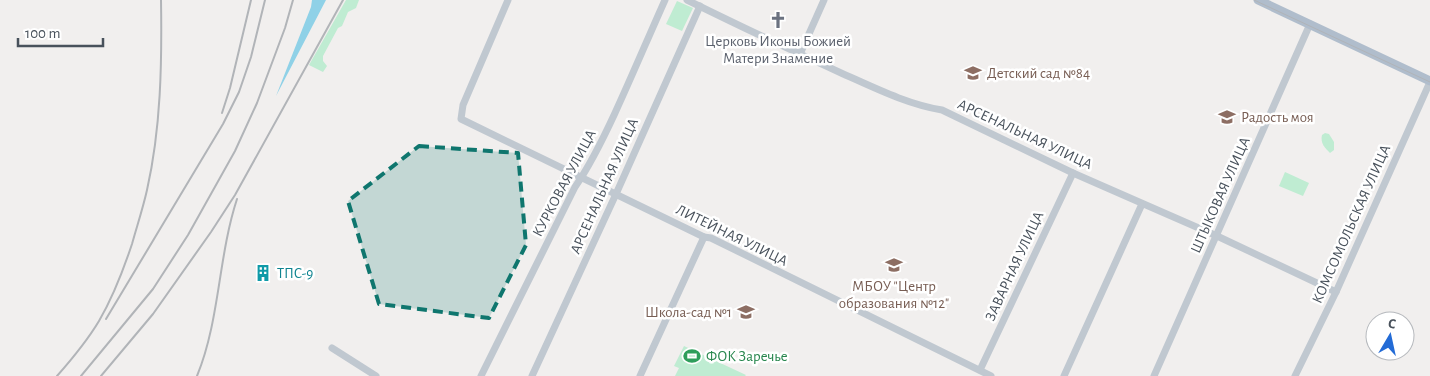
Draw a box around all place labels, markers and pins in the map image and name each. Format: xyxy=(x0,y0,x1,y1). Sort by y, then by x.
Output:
church icon: Церковь Иконы Божией Матери Знамение xyxy=(768,10,788,30)
place label: Церковь Иконы Божией Матери Знамение xyxy=(705,34,851,66)
school or university icon: Детский сад №84 xyxy=(963,63,983,83)
place label: Детский сад №84 xyxy=(987,66,1090,81)
school or university icon: Радость моя xyxy=(1217,107,1237,127)
place label: Радость моя xyxy=(1241,110,1314,125)
school or university icon: МБОУ "Центр образования №12" xyxy=(884,255,904,275)
building icon: ТПС-9 xyxy=(253,263,273,283)
place label: ТПС-9 xyxy=(277,266,313,281)
place label: МБОУ "Центр образования №12" xyxy=(839,279,949,311)
school or university icon: Школа-сад №1 xyxy=(736,302,756,322)
place label: Школа-сад №1 xyxy=(645,305,732,320)
sports icon: ФОК Заречье xyxy=(682,346,702,366)
place label: ФОК Заречье xyxy=(706,349,788,364)

